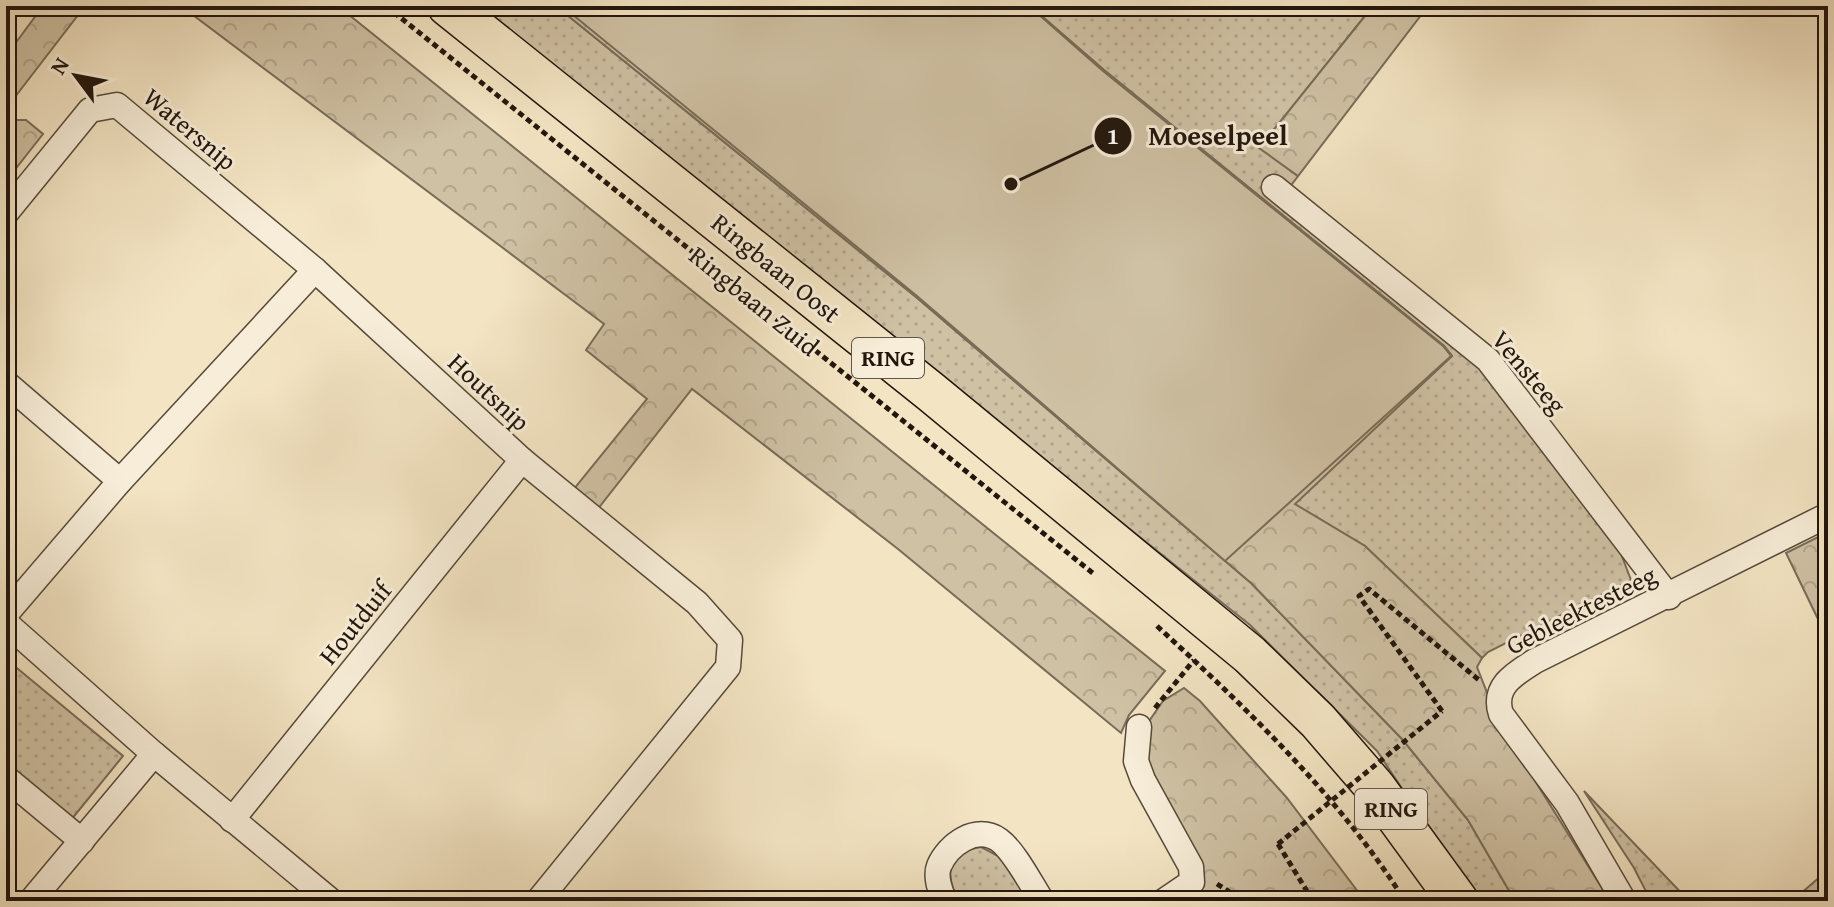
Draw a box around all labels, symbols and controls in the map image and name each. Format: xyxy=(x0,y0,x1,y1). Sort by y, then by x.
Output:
north arrow xyxy=(36,36,116,116)
text: N xyxy=(42,50,77,80)
street label: Watersnip xyxy=(135,78,246,179)
callout: Moeselpeel xyxy=(1093,110,1304,162)
text: Moeselpeel xyxy=(1148,114,1288,155)
text: 1 xyxy=(1107,118,1119,153)
street label: Ringbaan Oost xyxy=(703,203,849,332)
street label: Ringbaan Zuid xyxy=(681,236,828,365)
street label: Vensteeg xyxy=(1483,321,1576,422)
road number: RING xyxy=(852,338,924,378)
street label: Houtsnip xyxy=(439,343,539,440)
street label: Gebleektesteeg xyxy=(1499,555,1663,664)
street label: Houtduif xyxy=(309,571,402,673)
road number: RING xyxy=(1355,789,1427,829)

